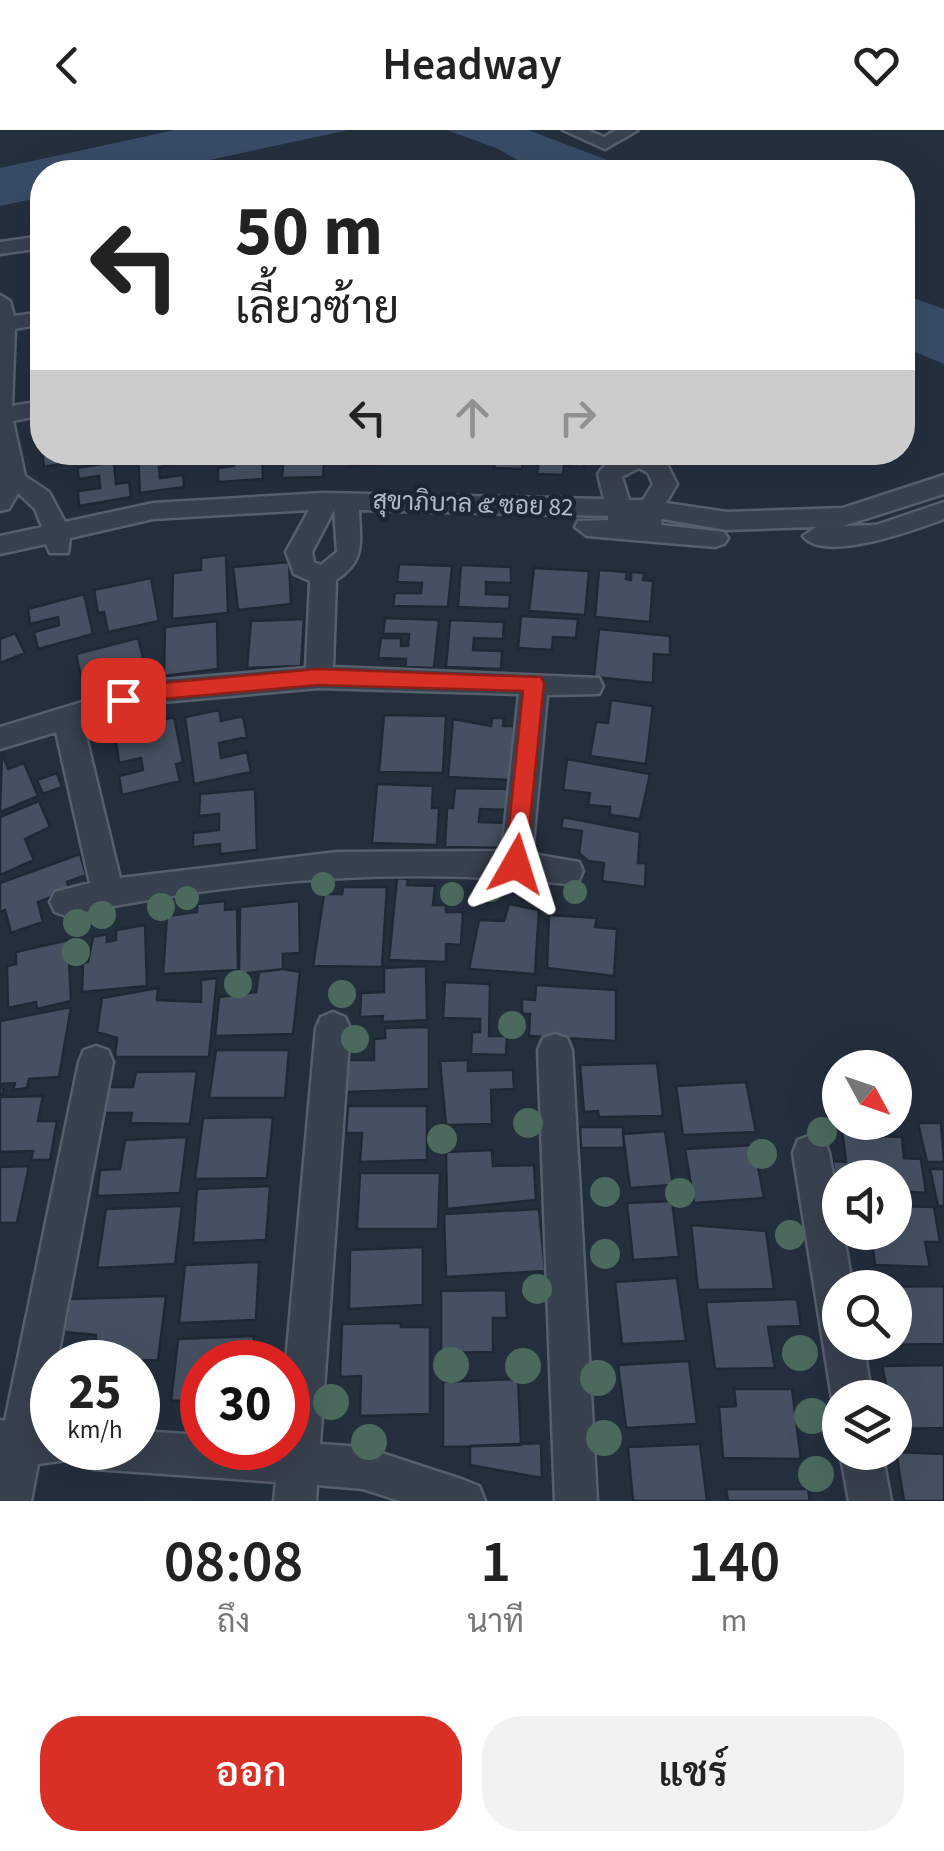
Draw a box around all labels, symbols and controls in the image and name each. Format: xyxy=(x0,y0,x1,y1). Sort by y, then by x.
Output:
text: Headway xyxy=(382,33,562,97)
icon: back xyxy=(40,38,95,93)
icon: heart xyxy=(849,38,904,93)
text: 50 m xyxy=(235,182,383,282)
icon: left xyxy=(70,200,200,330)
text: เลี้ยวซ้าย xyxy=(235,277,399,341)
icon: left xyxy=(340,390,395,445)
icon: ahead xyxy=(445,390,500,445)
icon: right xyxy=(550,390,605,445)
street label: สุขาภิบาล ๕ ซอย 82 xyxy=(372,483,574,525)
pin xyxy=(81,658,166,743)
icon: arrive xyxy=(96,673,151,728)
position arrow xyxy=(464,812,568,916)
north arrow xyxy=(822,1050,912,1140)
map controls xyxy=(822,1050,912,1470)
button: sound xyxy=(822,1160,912,1250)
button: search xyxy=(822,1270,912,1360)
speed limit sign: 30 xyxy=(180,1340,310,1470)
text: 25 xyxy=(69,1357,121,1428)
button: layers xyxy=(822,1380,912,1470)
text: km/h xyxy=(67,1412,123,1448)
text: 08:08 xyxy=(164,1520,303,1605)
text: 1 xyxy=(480,1520,511,1605)
text: 140 xyxy=(688,1520,780,1605)
text: m xyxy=(721,1598,747,1644)
text: ถึง xyxy=(217,1599,250,1645)
text: นาที xyxy=(467,1599,524,1645)
button: ออก xyxy=(40,1716,462,1831)
button: แชร์ xyxy=(482,1716,904,1831)

